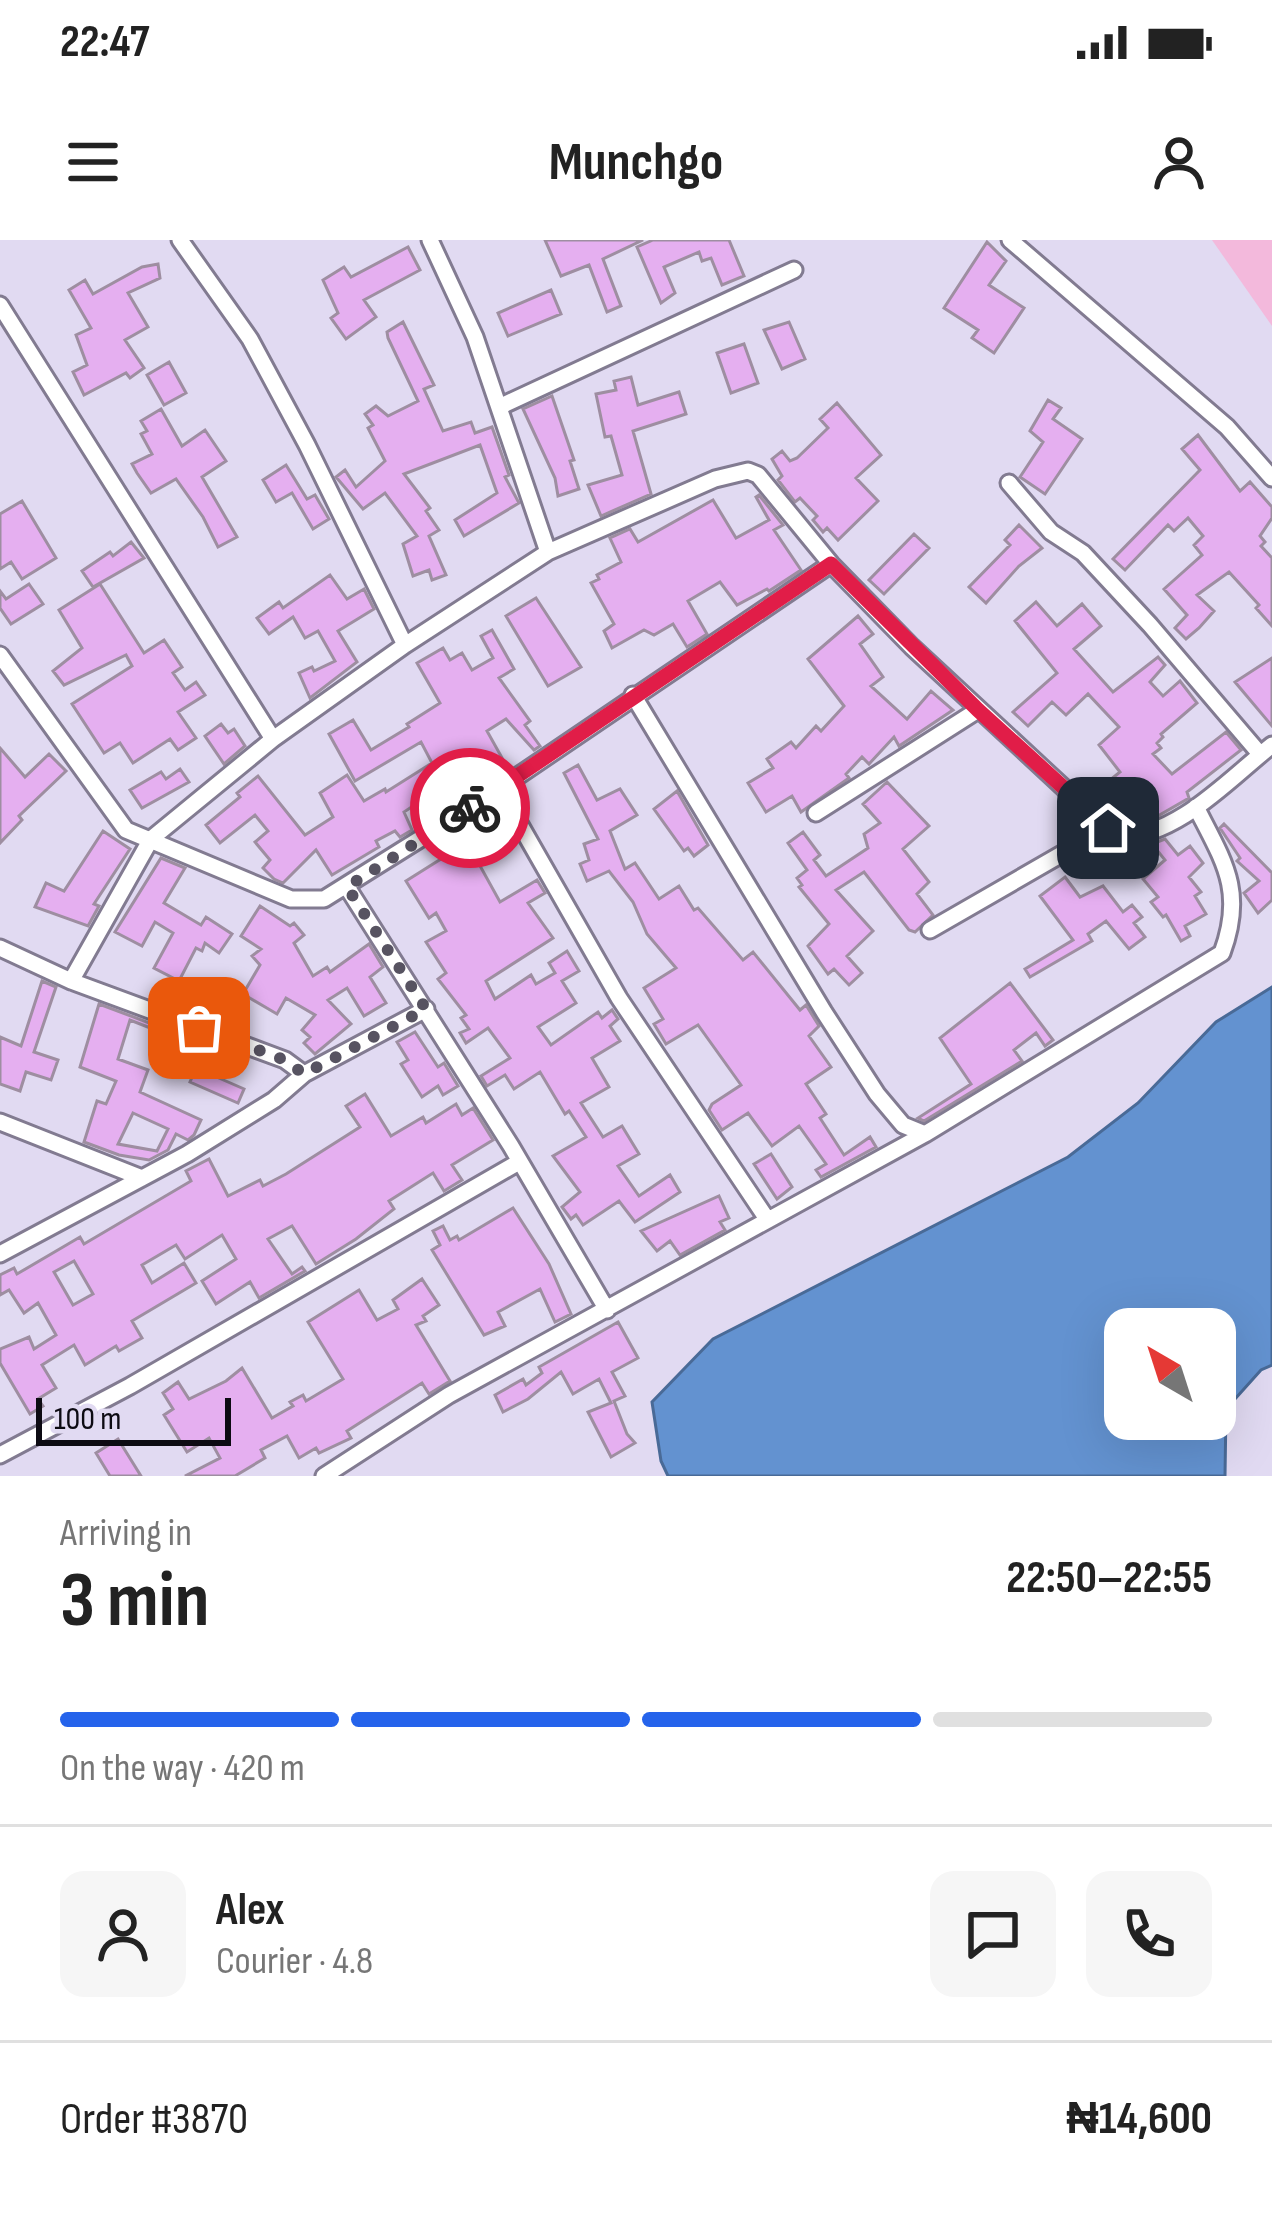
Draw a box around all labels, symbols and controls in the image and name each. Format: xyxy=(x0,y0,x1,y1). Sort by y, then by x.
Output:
text: 22:47 xyxy=(60,15,149,70)
icon: menu xyxy=(60,129,126,195)
icon: person xyxy=(1146,129,1212,195)
text: Munchgo xyxy=(549,130,723,195)
courier xyxy=(410,748,530,868)
icon: bike xyxy=(437,775,503,841)
pin xyxy=(1057,777,1159,879)
icon: home xyxy=(1075,795,1141,861)
pin xyxy=(148,977,250,1079)
icon: bag xyxy=(166,995,232,1061)
north arrow xyxy=(1104,1308,1236,1440)
map controls xyxy=(1104,1308,1236,1440)
scale bar xyxy=(36,1392,231,1445)
text: 100 m xyxy=(54,1399,121,1439)
text: Arriving in xyxy=(60,1510,192,1557)
text: 22:50–22:55 xyxy=(1006,1551,1212,1606)
text: 3 min xyxy=(60,1555,209,1648)
text: On the way · 420 m xyxy=(60,1745,305,1792)
button: person xyxy=(60,1871,186,1997)
button: chat xyxy=(930,1871,1056,1997)
button: phone xyxy=(1086,1871,1212,1997)
text: Alex xyxy=(216,1883,284,1938)
text: Courier · 4.8 xyxy=(216,1938,373,1985)
text: Order #3870 xyxy=(60,2092,248,2147)
text: ₦14,600 xyxy=(1066,2092,1212,2147)

